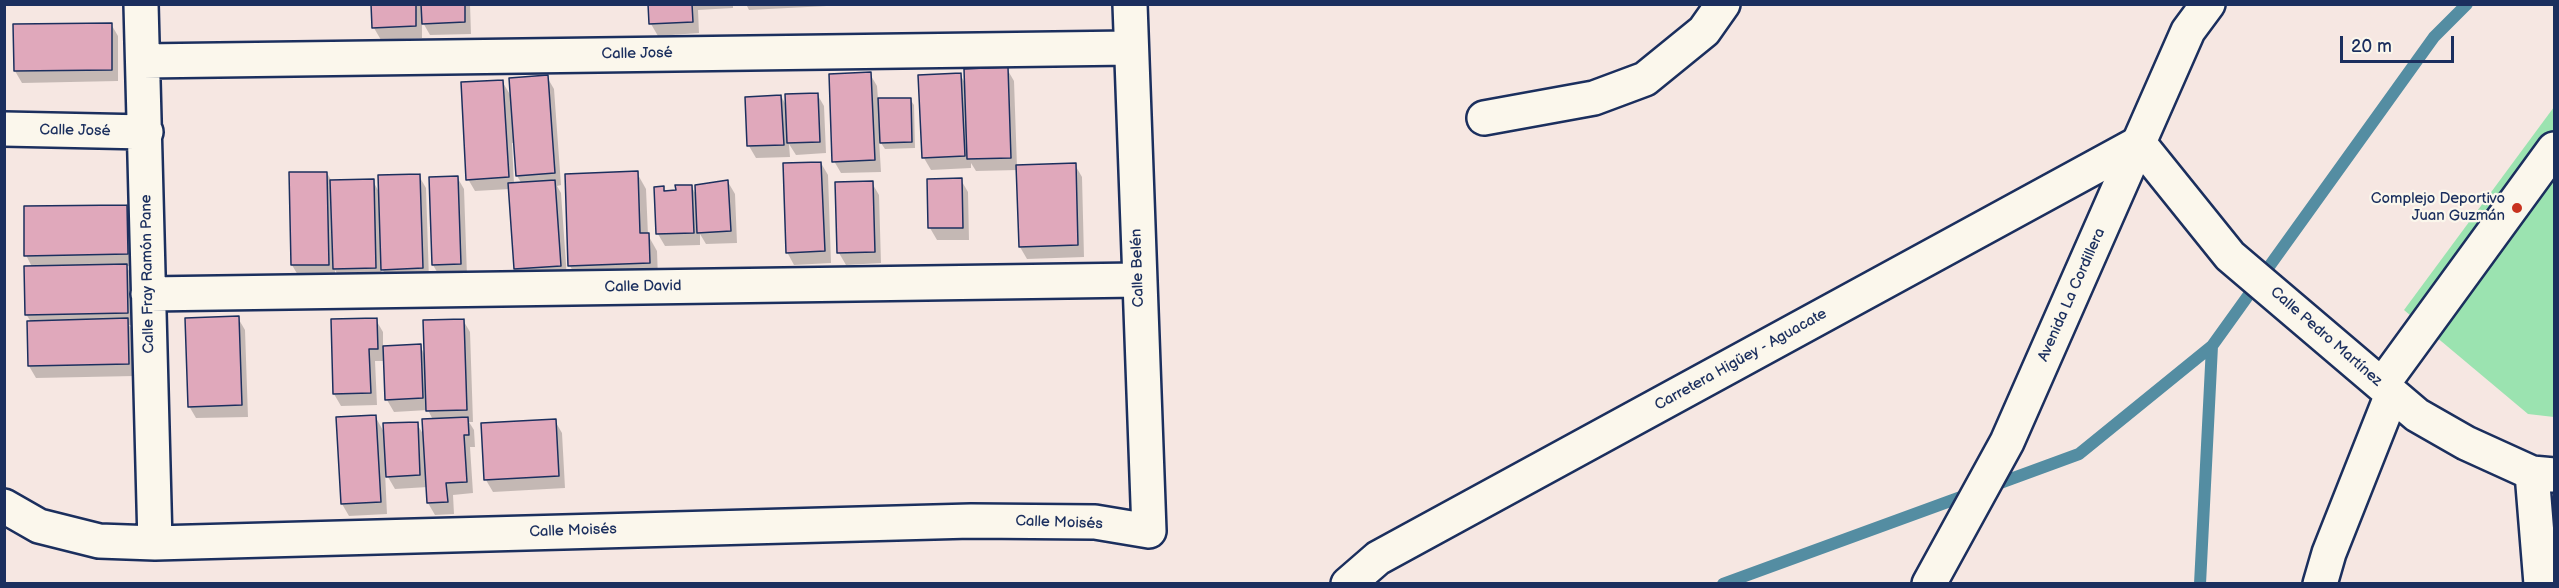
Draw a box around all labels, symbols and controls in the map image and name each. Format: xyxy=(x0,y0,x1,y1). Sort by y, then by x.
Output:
scale bar xyxy=(2343,24,2457,62)
text: 20 m xyxy=(2351,36,2392,57)
street label: Calle José xyxy=(601,44,673,64)
street label: Calle José xyxy=(39,121,111,141)
place label: Complejo Deportivo Juan Guzmán xyxy=(2371,190,2505,225)
street label: Calle Fray Ramón Pane xyxy=(138,194,158,354)
marker: Complejo Deportivo Juan Guzmán xyxy=(2510,201,2524,215)
street label: Avenida La Cordillera xyxy=(2034,226,2110,364)
street label: Calle Belén xyxy=(1128,228,1148,308)
street label: Calle David xyxy=(604,277,682,297)
street label: Calle Pedro Martínez xyxy=(2266,283,2386,391)
street label: Carretera Higüey - Aguacate xyxy=(1652,305,1830,415)
street label: Calle Moisés xyxy=(1015,512,1103,534)
street label: Calle Moisés xyxy=(529,520,617,542)

